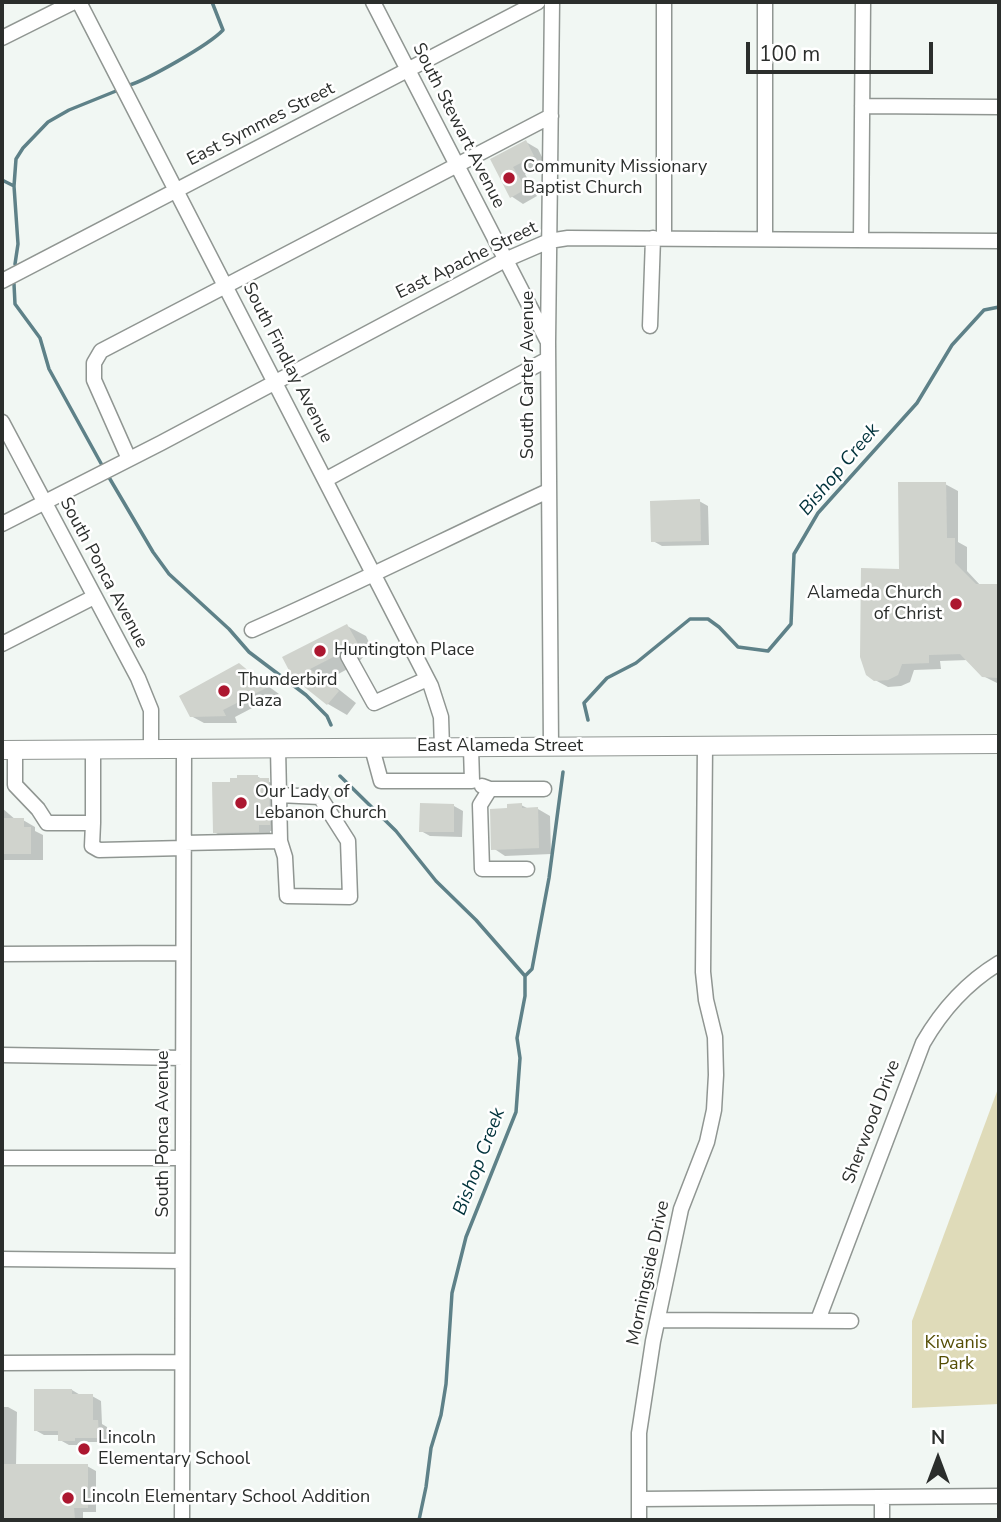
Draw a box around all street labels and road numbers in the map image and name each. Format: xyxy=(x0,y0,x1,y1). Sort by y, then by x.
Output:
street label: South Stewart Avenue xyxy=(407,40,509,212)
street label: East Symmes Street xyxy=(184,79,338,171)
street label: East Apache Street xyxy=(393,217,541,305)
street label: South Findlay Avenue xyxy=(237,279,337,447)
street label: South Carter Avenue xyxy=(518,291,540,459)
street label: South Ponca Avenue xyxy=(54,494,152,652)
street label: East Alameda Street xyxy=(417,736,583,758)
street label: South Ponca Avenue xyxy=(153,1050,175,1218)
street label: Sherwood Drive xyxy=(839,1057,905,1187)
street label: Morningside Drive xyxy=(623,1199,675,1347)

